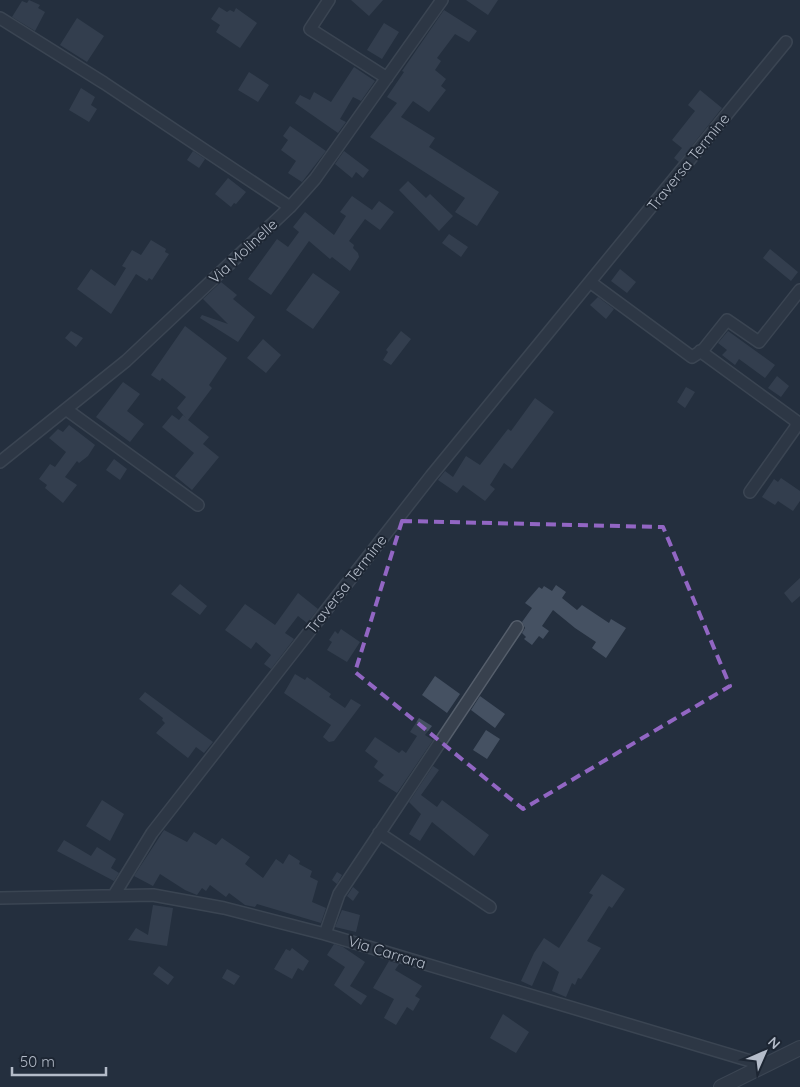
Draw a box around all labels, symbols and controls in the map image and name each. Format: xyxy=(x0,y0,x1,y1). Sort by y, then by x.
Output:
street label: Traversa Termine xyxy=(643,109,733,215)
street label: Via Molinelle xyxy=(205,214,281,288)
street label: Traversa Termine xyxy=(301,531,391,637)
street label: Via Carrara xyxy=(346,931,428,973)
north arrow xyxy=(740,1027,790,1077)
text: N xyxy=(764,1033,784,1053)
scale bar xyxy=(12,1044,106,1076)
text: 50 m xyxy=(20,1052,55,1071)

